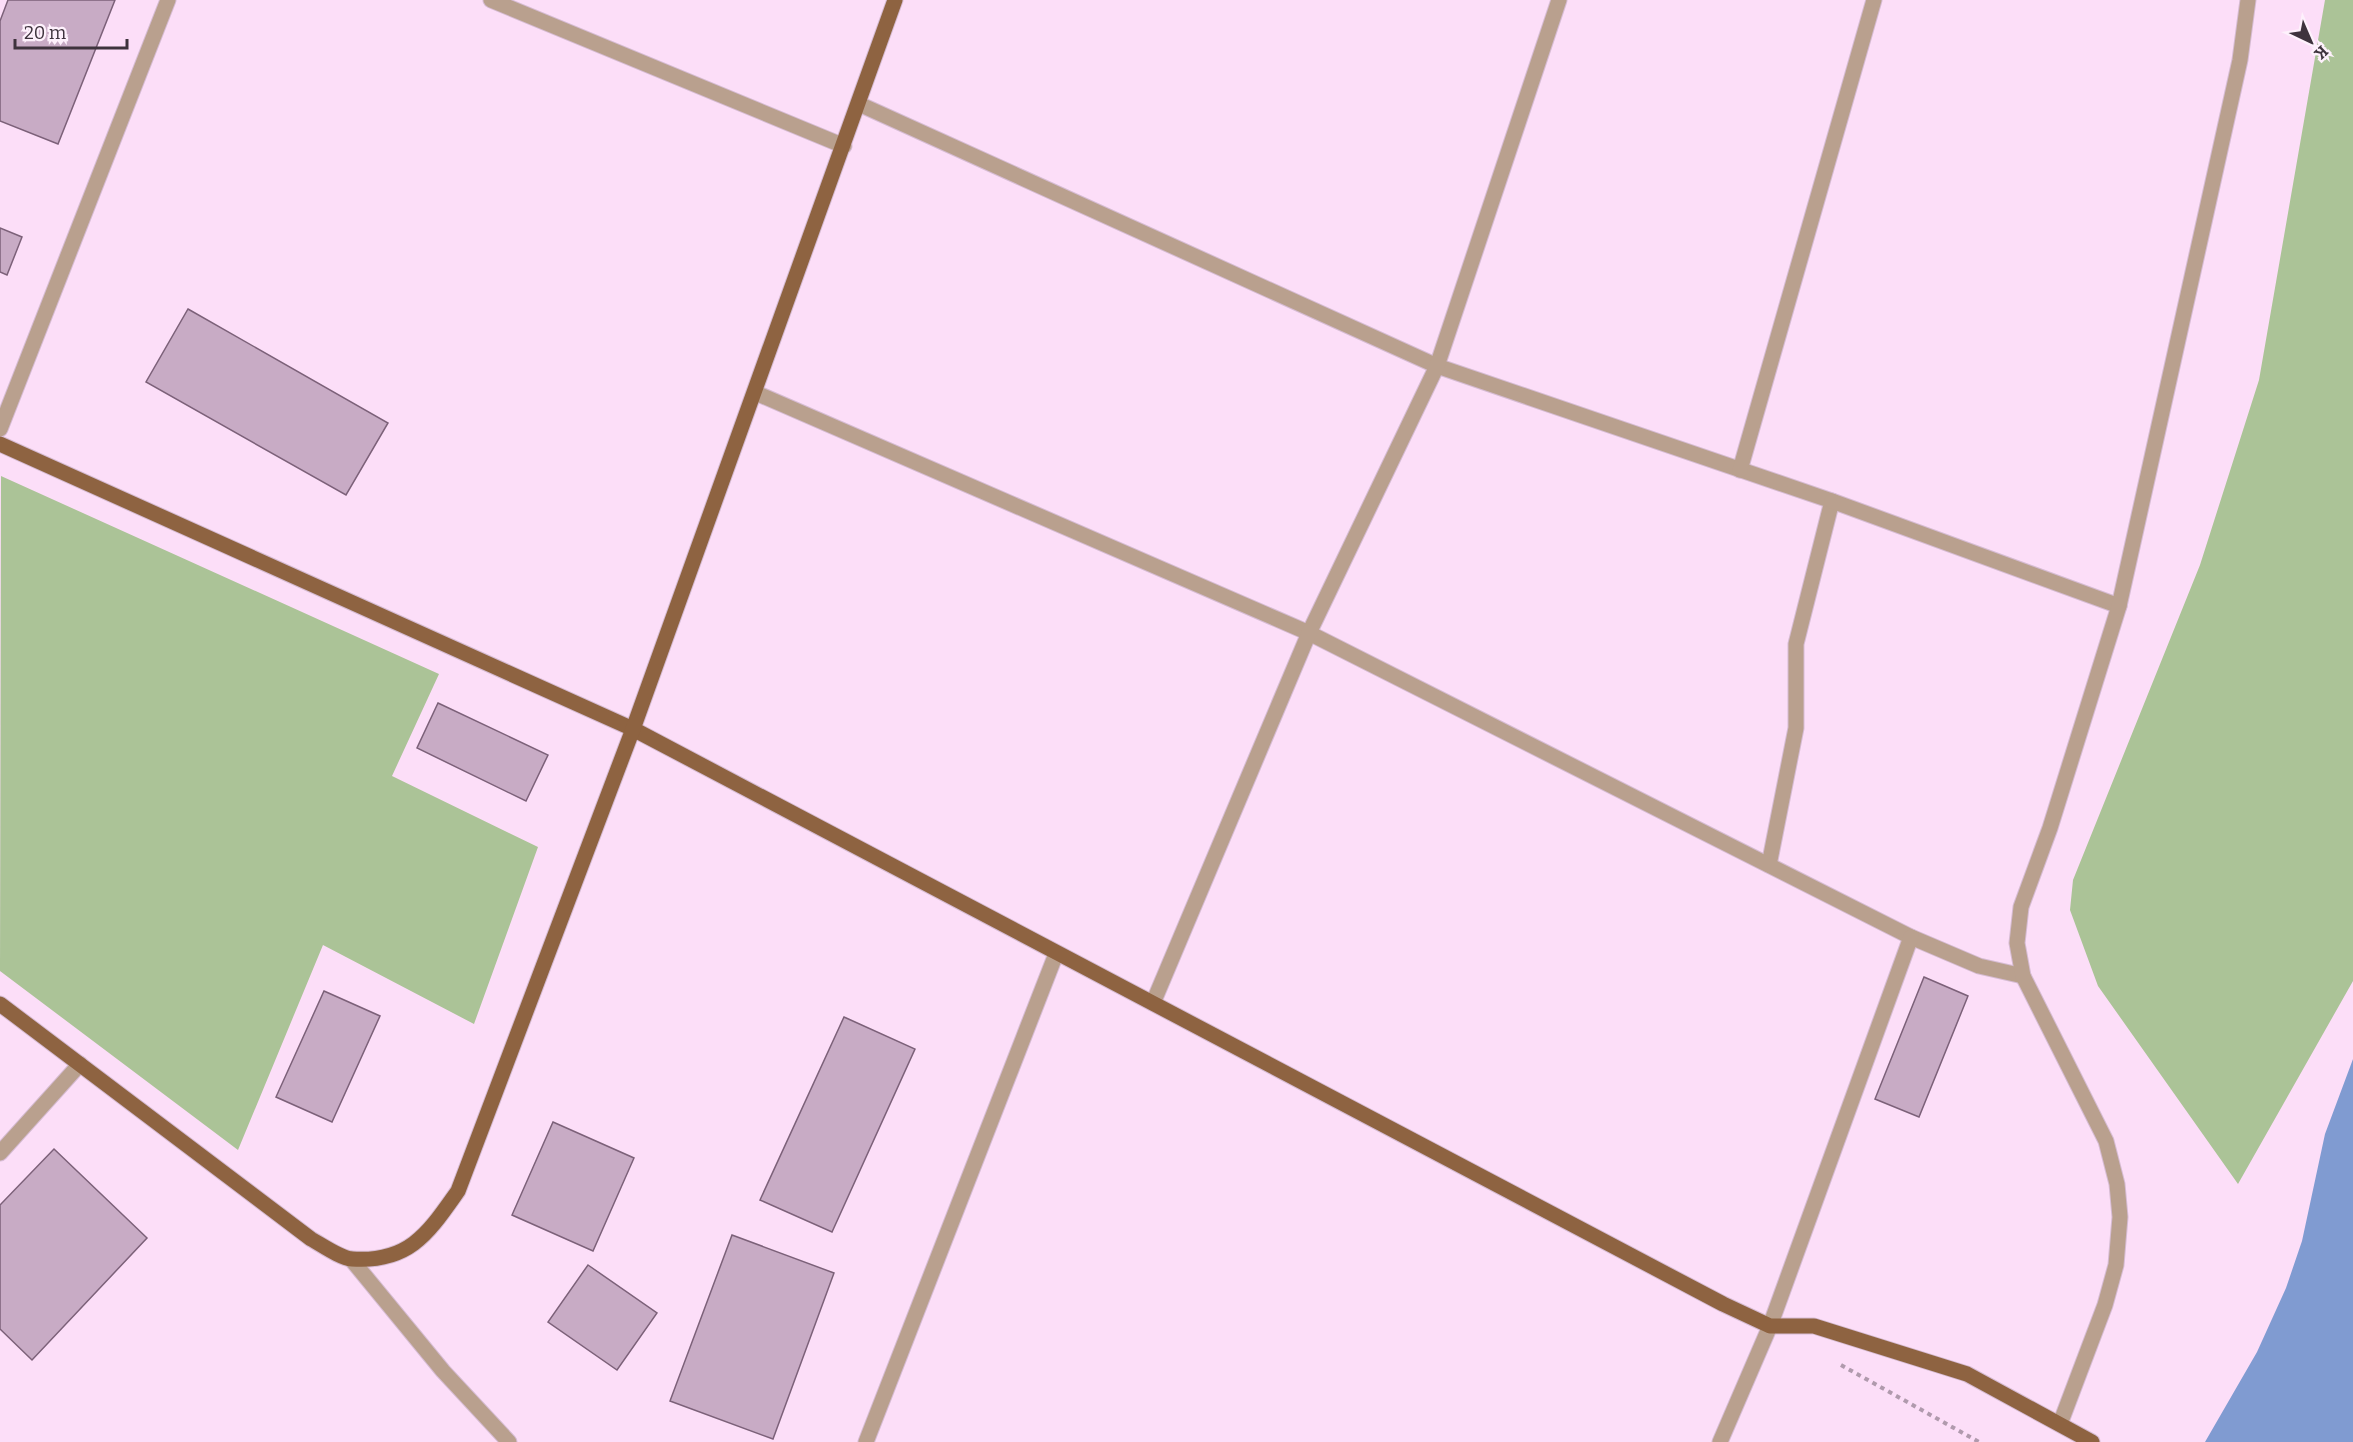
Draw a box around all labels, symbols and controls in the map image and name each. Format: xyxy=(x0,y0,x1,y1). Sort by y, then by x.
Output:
scale bar xyxy=(15,12,128,50)
north arrow xyxy=(2281,12,2341,72)
text: 20 m xyxy=(24,22,66,44)
text: K xyxy=(2310,42,2332,64)

